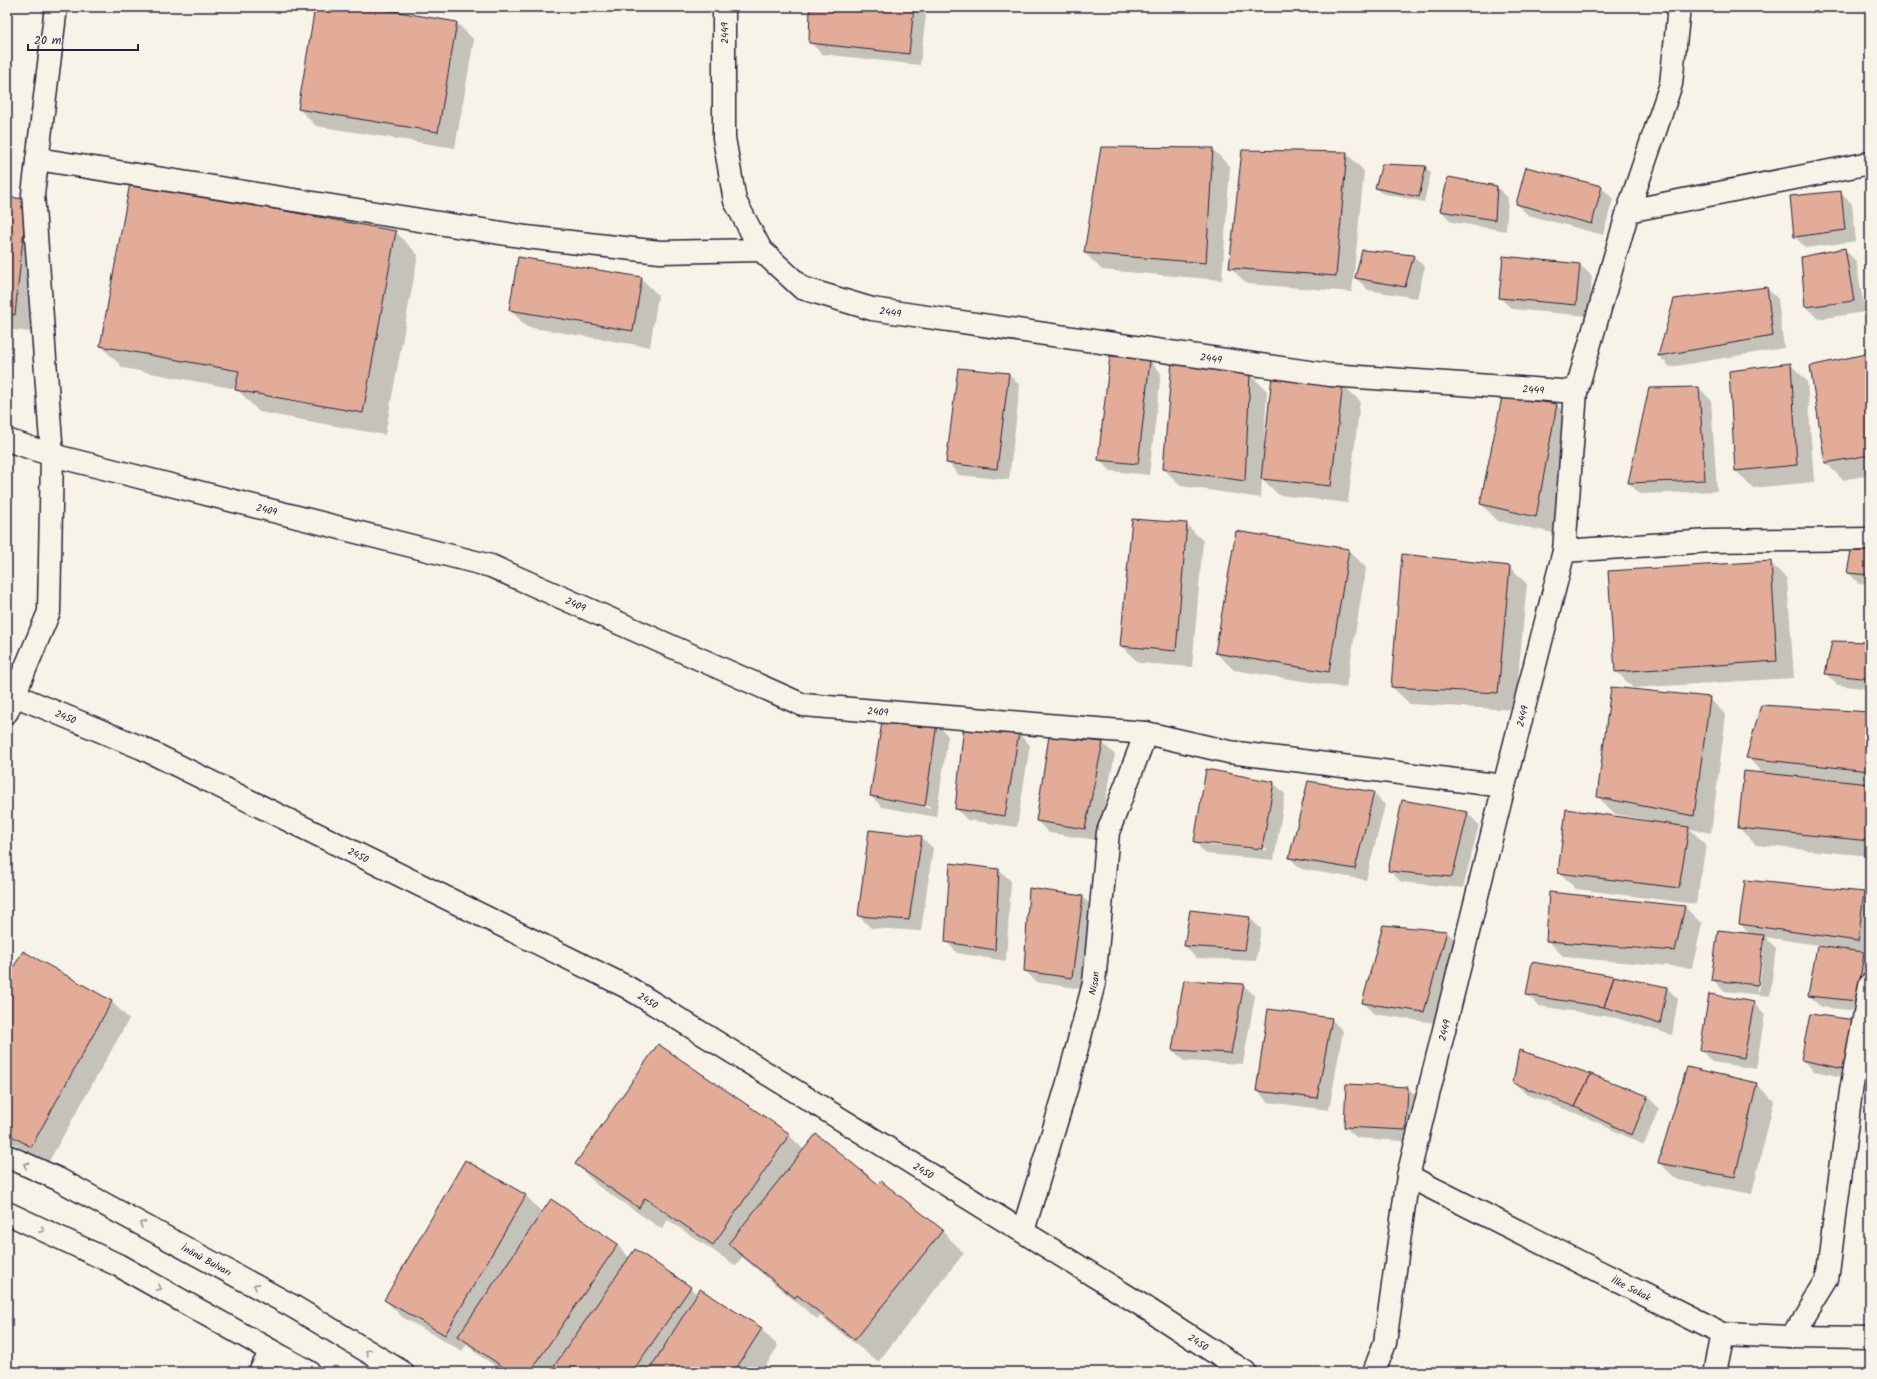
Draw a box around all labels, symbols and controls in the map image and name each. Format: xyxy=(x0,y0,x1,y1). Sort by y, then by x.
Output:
street label: 2449 xyxy=(717,22,733,44)
scale bar xyxy=(28,26,138,52)
text: 20 m xyxy=(34,31,62,50)
street label: 2449 xyxy=(878,303,902,322)
street label: 2449 xyxy=(1199,349,1223,368)
street label: 2449 xyxy=(1522,381,1545,399)
street label: 2409 xyxy=(254,500,279,521)
street label: 2409 xyxy=(562,593,588,616)
street label: 2409 xyxy=(867,703,889,721)
street label: 2449 xyxy=(1513,704,1533,729)
street label: 2450 xyxy=(52,706,78,729)
street label: 2450 xyxy=(345,844,371,868)
street label: Nisan xyxy=(1084,971,1104,997)
street label: 2450 xyxy=(634,988,661,1013)
street label: 2449 xyxy=(1435,1018,1455,1043)
street label: 2450 xyxy=(910,1159,937,1184)
one-way arrow xyxy=(23,1161,30,1169)
one-way arrow xyxy=(139,1222,146,1229)
one-way arrow xyxy=(38,1225,46,1233)
street label: İnönü Bulvarı xyxy=(178,1240,235,1281)
street label: İlke Sokak xyxy=(1608,1272,1654,1306)
one-way arrow xyxy=(154,1283,162,1290)
one-way arrow xyxy=(253,1284,260,1291)
street label: 2450 xyxy=(1185,1330,1211,1355)
one-way arrow xyxy=(365,1349,372,1356)

